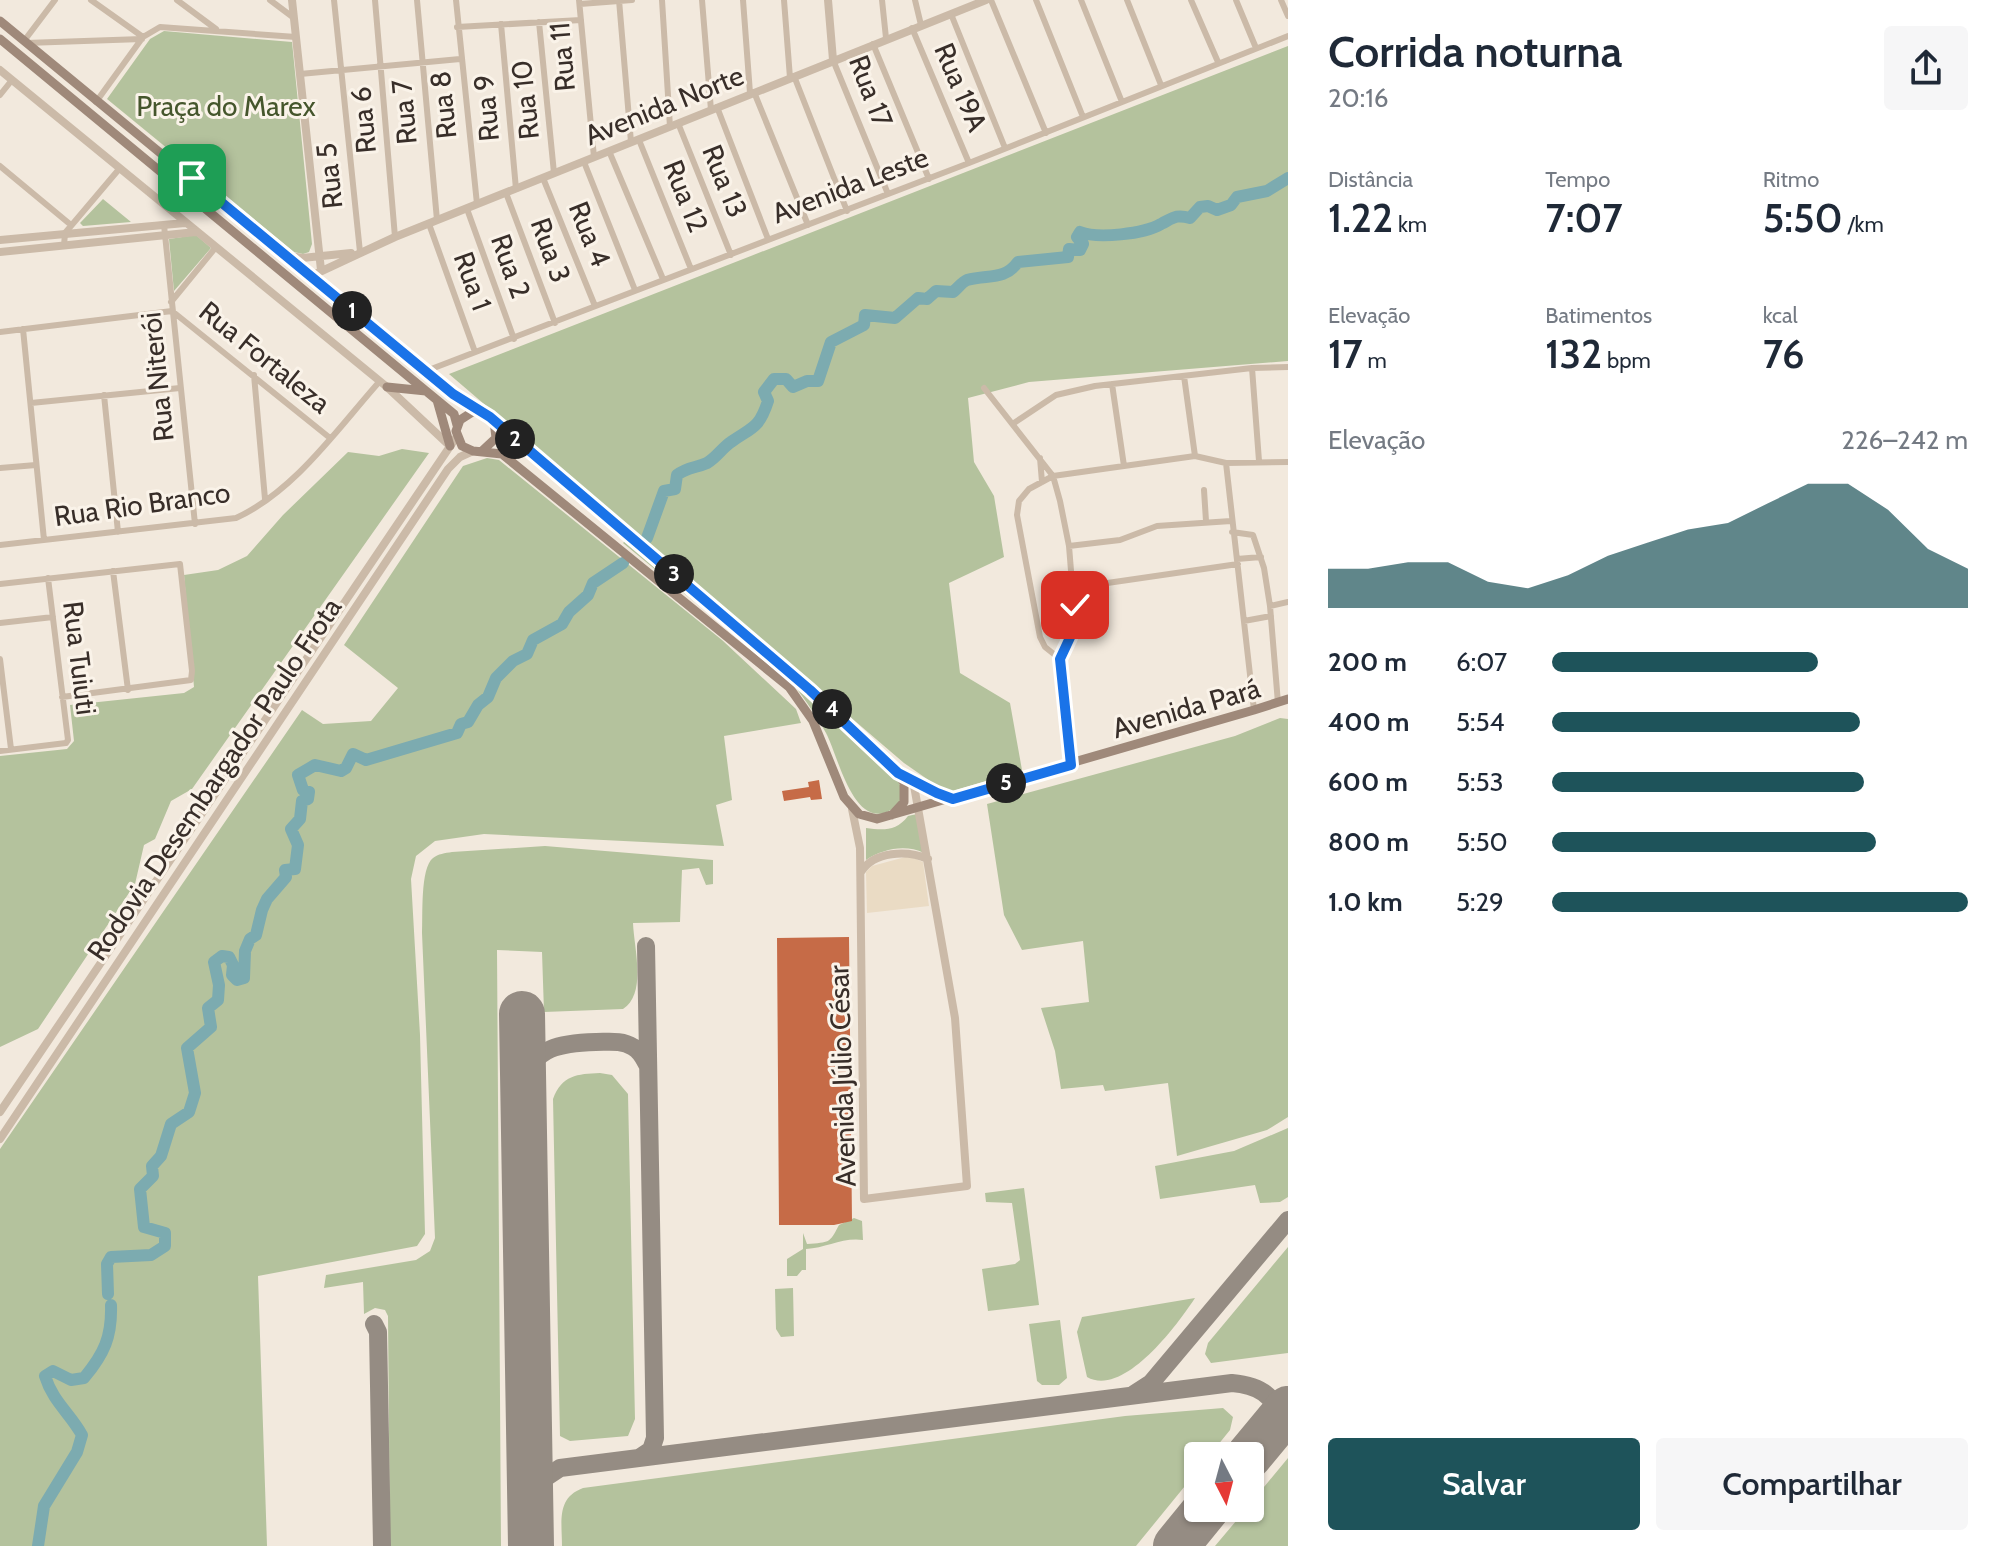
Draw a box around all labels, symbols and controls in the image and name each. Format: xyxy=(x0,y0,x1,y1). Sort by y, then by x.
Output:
street label: Rua 11 xyxy=(542,21,582,93)
text: Corrida noturna xyxy=(1328,25,1622,78)
button: share xyxy=(1884,26,1968,110)
street label: Rua 19A xyxy=(927,38,995,137)
street label: Rua 17 xyxy=(842,50,900,132)
street label: Avenida Norte xyxy=(580,58,748,152)
street label: Rua 10 xyxy=(504,59,546,141)
street label: Rua 8 xyxy=(423,69,463,141)
street label: Rua 9 xyxy=(466,73,506,143)
street label: Rua 7 xyxy=(384,78,424,146)
text: 20:16 xyxy=(1328,82,1388,114)
street label: Rua 6 xyxy=(343,85,383,155)
park label: Praça do Marex xyxy=(136,89,316,123)
street label: Rua 13 xyxy=(695,140,755,222)
street label: Avenida Leste xyxy=(767,140,933,230)
street label: Rua 5 xyxy=(309,141,349,211)
pin xyxy=(158,144,226,212)
street label: Rua 12 xyxy=(656,155,716,237)
icon: arrive xyxy=(170,156,214,200)
text: Distância xyxy=(1328,166,1413,193)
text: Tempo xyxy=(1545,166,1610,193)
text: Ritmo xyxy=(1763,166,1819,193)
text: 1.22 xyxy=(1328,193,1393,242)
text: 7:07 xyxy=(1545,193,1623,242)
text: 5:50 xyxy=(1763,193,1843,242)
street label: Rua 4 xyxy=(562,196,618,272)
text: km xyxy=(1393,211,1427,238)
text: /km xyxy=(1843,211,1884,238)
street label: Rua 3 xyxy=(524,213,578,287)
street label: Rua 2 xyxy=(484,229,538,303)
street label: Rua 1 xyxy=(447,247,499,315)
pin: 1 xyxy=(332,291,372,331)
street label: Rua Fortaleza xyxy=(193,294,338,421)
text: 1 xyxy=(348,297,356,324)
text: Elevação xyxy=(1328,302,1410,329)
text: Batimentos xyxy=(1545,302,1652,329)
text: kcal xyxy=(1763,302,1798,329)
street label: Rua Niterói xyxy=(133,311,181,443)
text: 17 xyxy=(1328,329,1362,378)
text: 132 xyxy=(1545,329,1602,378)
text: 76 xyxy=(1763,329,1805,378)
text: m xyxy=(1362,347,1387,374)
text: bpm xyxy=(1602,347,1651,374)
pin: 2 xyxy=(495,419,535,459)
text: Elevação xyxy=(1328,424,1425,456)
text: 226–242 m xyxy=(1841,424,1968,456)
text: 2 xyxy=(509,425,521,452)
street label: Rua Rio Branco xyxy=(52,475,232,533)
pin: 3 xyxy=(654,554,694,594)
text: 3 xyxy=(668,560,680,587)
pin xyxy=(1041,571,1109,639)
icon: check xyxy=(1053,583,1097,627)
street label: Rodovia Desembargador Paulo Frota xyxy=(80,591,349,967)
street label: Rua Tuiuti xyxy=(56,599,104,717)
text: 200 m xyxy=(1328,646,1407,678)
text: 6:07 xyxy=(1456,646,1507,678)
street label: Avenida Pará xyxy=(1108,671,1264,745)
pin: 4 xyxy=(812,689,852,729)
text: 4 xyxy=(825,695,839,722)
text: 400 m xyxy=(1328,706,1409,738)
text: 5:54 xyxy=(1456,706,1505,738)
pin: 5 xyxy=(986,763,1026,803)
text: 600 m xyxy=(1328,766,1408,798)
text: 5:53 xyxy=(1456,766,1504,798)
text: 5 xyxy=(1000,769,1012,796)
text: 800 m xyxy=(1328,826,1409,858)
text: 5:50 xyxy=(1456,826,1508,858)
text: 1.0 km xyxy=(1328,886,1403,918)
text: 5:29 xyxy=(1456,886,1504,918)
street label: Avenida Júlio César xyxy=(821,964,863,1187)
button: Salvar xyxy=(1328,1438,1640,1530)
button: Compartilhar xyxy=(1656,1438,1968,1530)
north arrow xyxy=(1184,1442,1264,1522)
map controls xyxy=(1184,1442,1264,1522)

